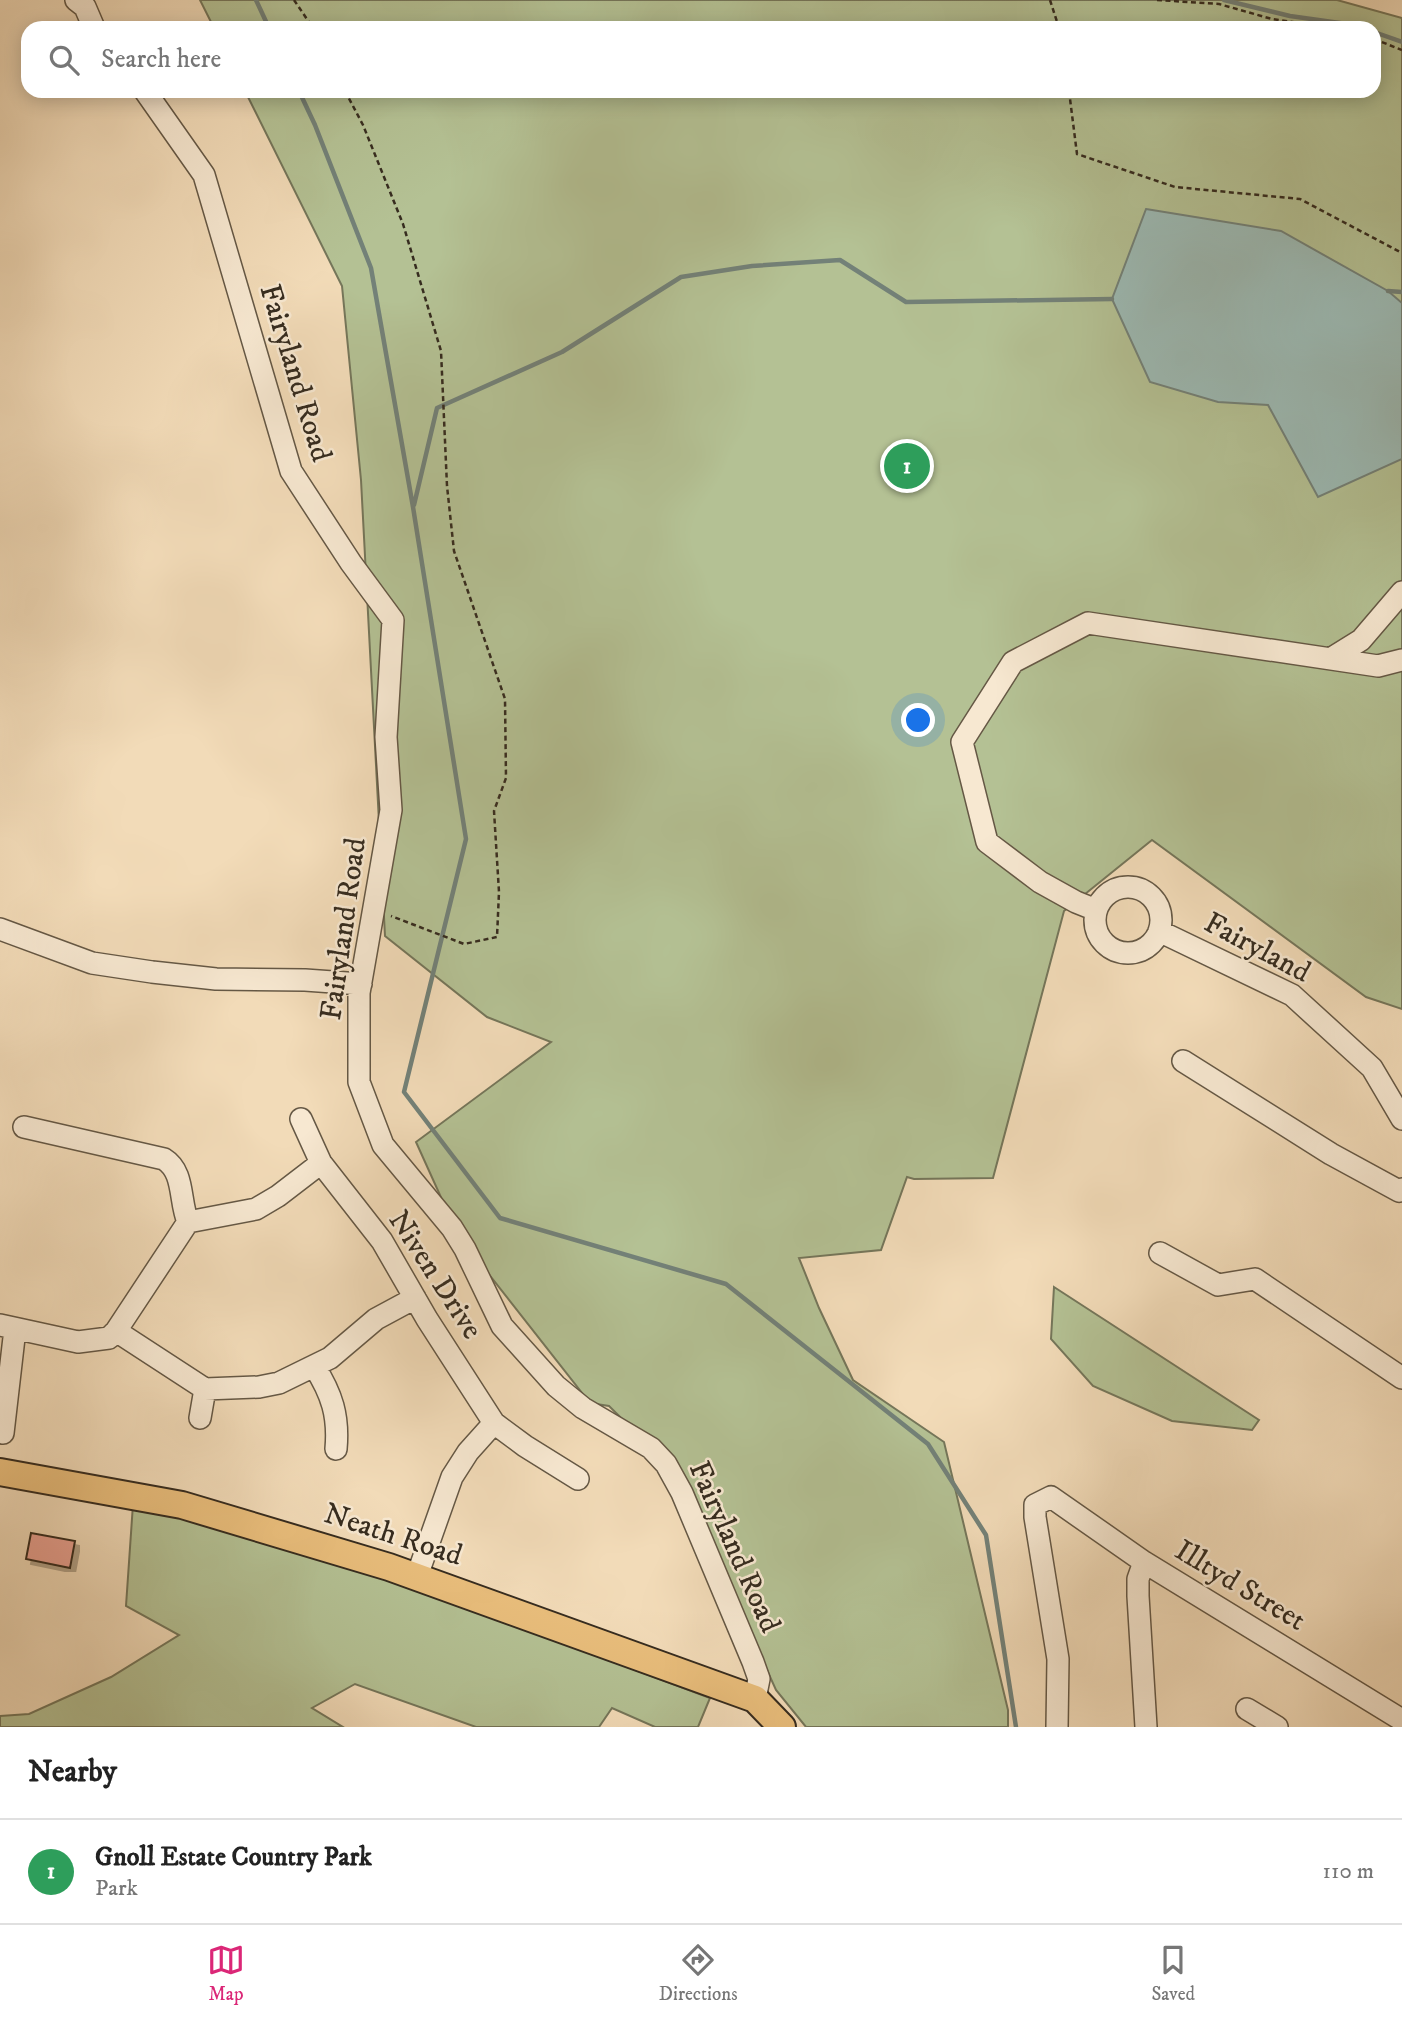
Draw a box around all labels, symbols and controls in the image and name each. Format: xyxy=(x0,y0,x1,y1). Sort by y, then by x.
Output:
search box xyxy=(21,21,1381,98)
icon: search xyxy=(45,41,83,79)
text: Search here xyxy=(101,43,221,76)
street label: Fairyland Road xyxy=(250,280,340,466)
pin: 1 xyxy=(884,440,930,492)
your location xyxy=(901,703,935,737)
street label: Fairyland Road xyxy=(313,835,375,1023)
street label: Fairyland xyxy=(1197,905,1317,991)
street label: Niven Drive xyxy=(380,1204,490,1346)
street label: Fairyland Road xyxy=(680,1456,788,1638)
street label: Neath Road xyxy=(319,1495,467,1575)
street label: Illtyd Street xyxy=(1168,1532,1312,1640)
text: Nearby xyxy=(28,1754,117,1791)
text: Gnoll Estate Country Park xyxy=(95,1841,372,1874)
text: 1 xyxy=(47,1857,55,1886)
text: 110 m xyxy=(1323,1857,1374,1886)
text: Park xyxy=(95,1874,138,1903)
tab: Map xyxy=(207,1941,245,2006)
tab: Directions xyxy=(659,1941,738,2006)
tab: Saved xyxy=(1151,1941,1195,2006)

